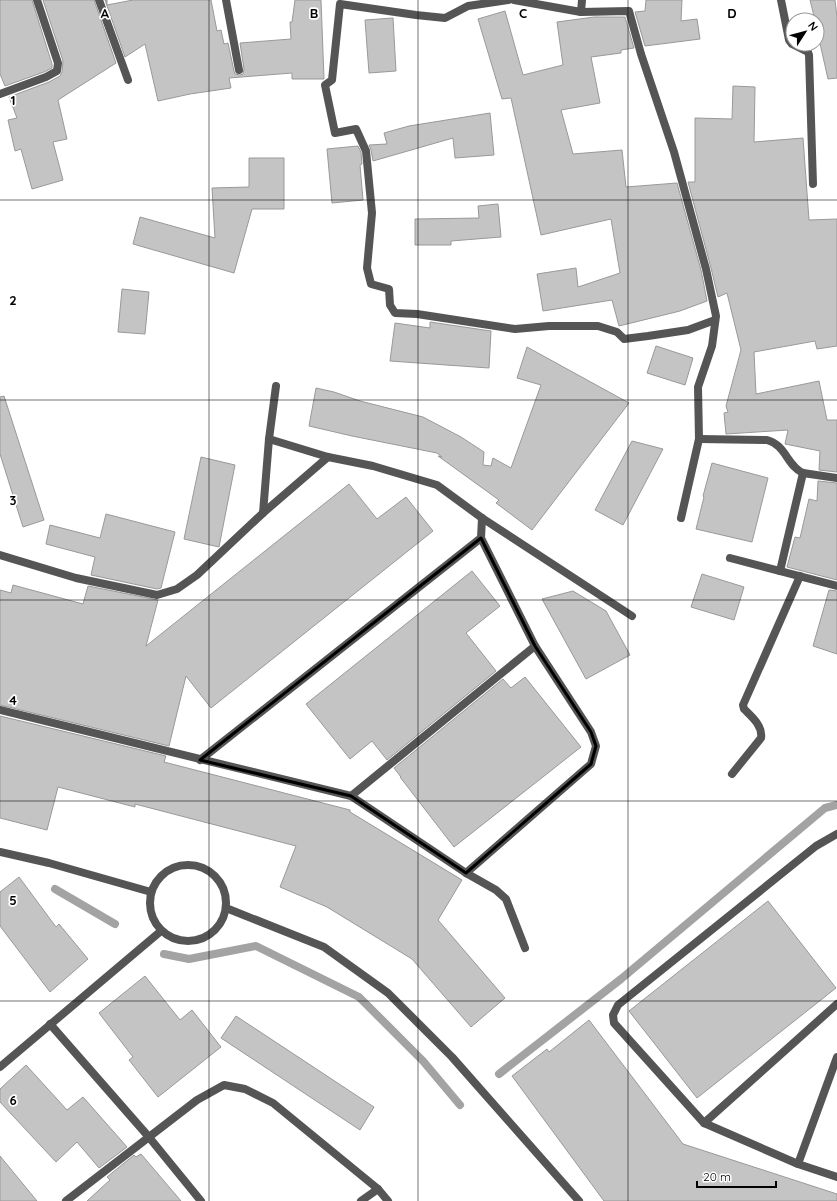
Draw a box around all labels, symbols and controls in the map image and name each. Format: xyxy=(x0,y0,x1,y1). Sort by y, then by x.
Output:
text: A xyxy=(101,5,110,21)
text: B xyxy=(310,5,318,21)
text: C xyxy=(519,5,527,21)
text: D xyxy=(727,5,737,21)
north arrow xyxy=(785,12,825,52)
text: N xyxy=(805,19,821,34)
text: 1 xyxy=(10,92,16,108)
text: 2 xyxy=(9,292,17,308)
text: 3 xyxy=(10,492,17,508)
text: 4 xyxy=(9,692,17,708)
text: 5 xyxy=(9,892,17,908)
text: 6 xyxy=(9,1092,17,1108)
scale bar xyxy=(697,1163,776,1189)
text: 20 m xyxy=(703,1169,731,1184)

